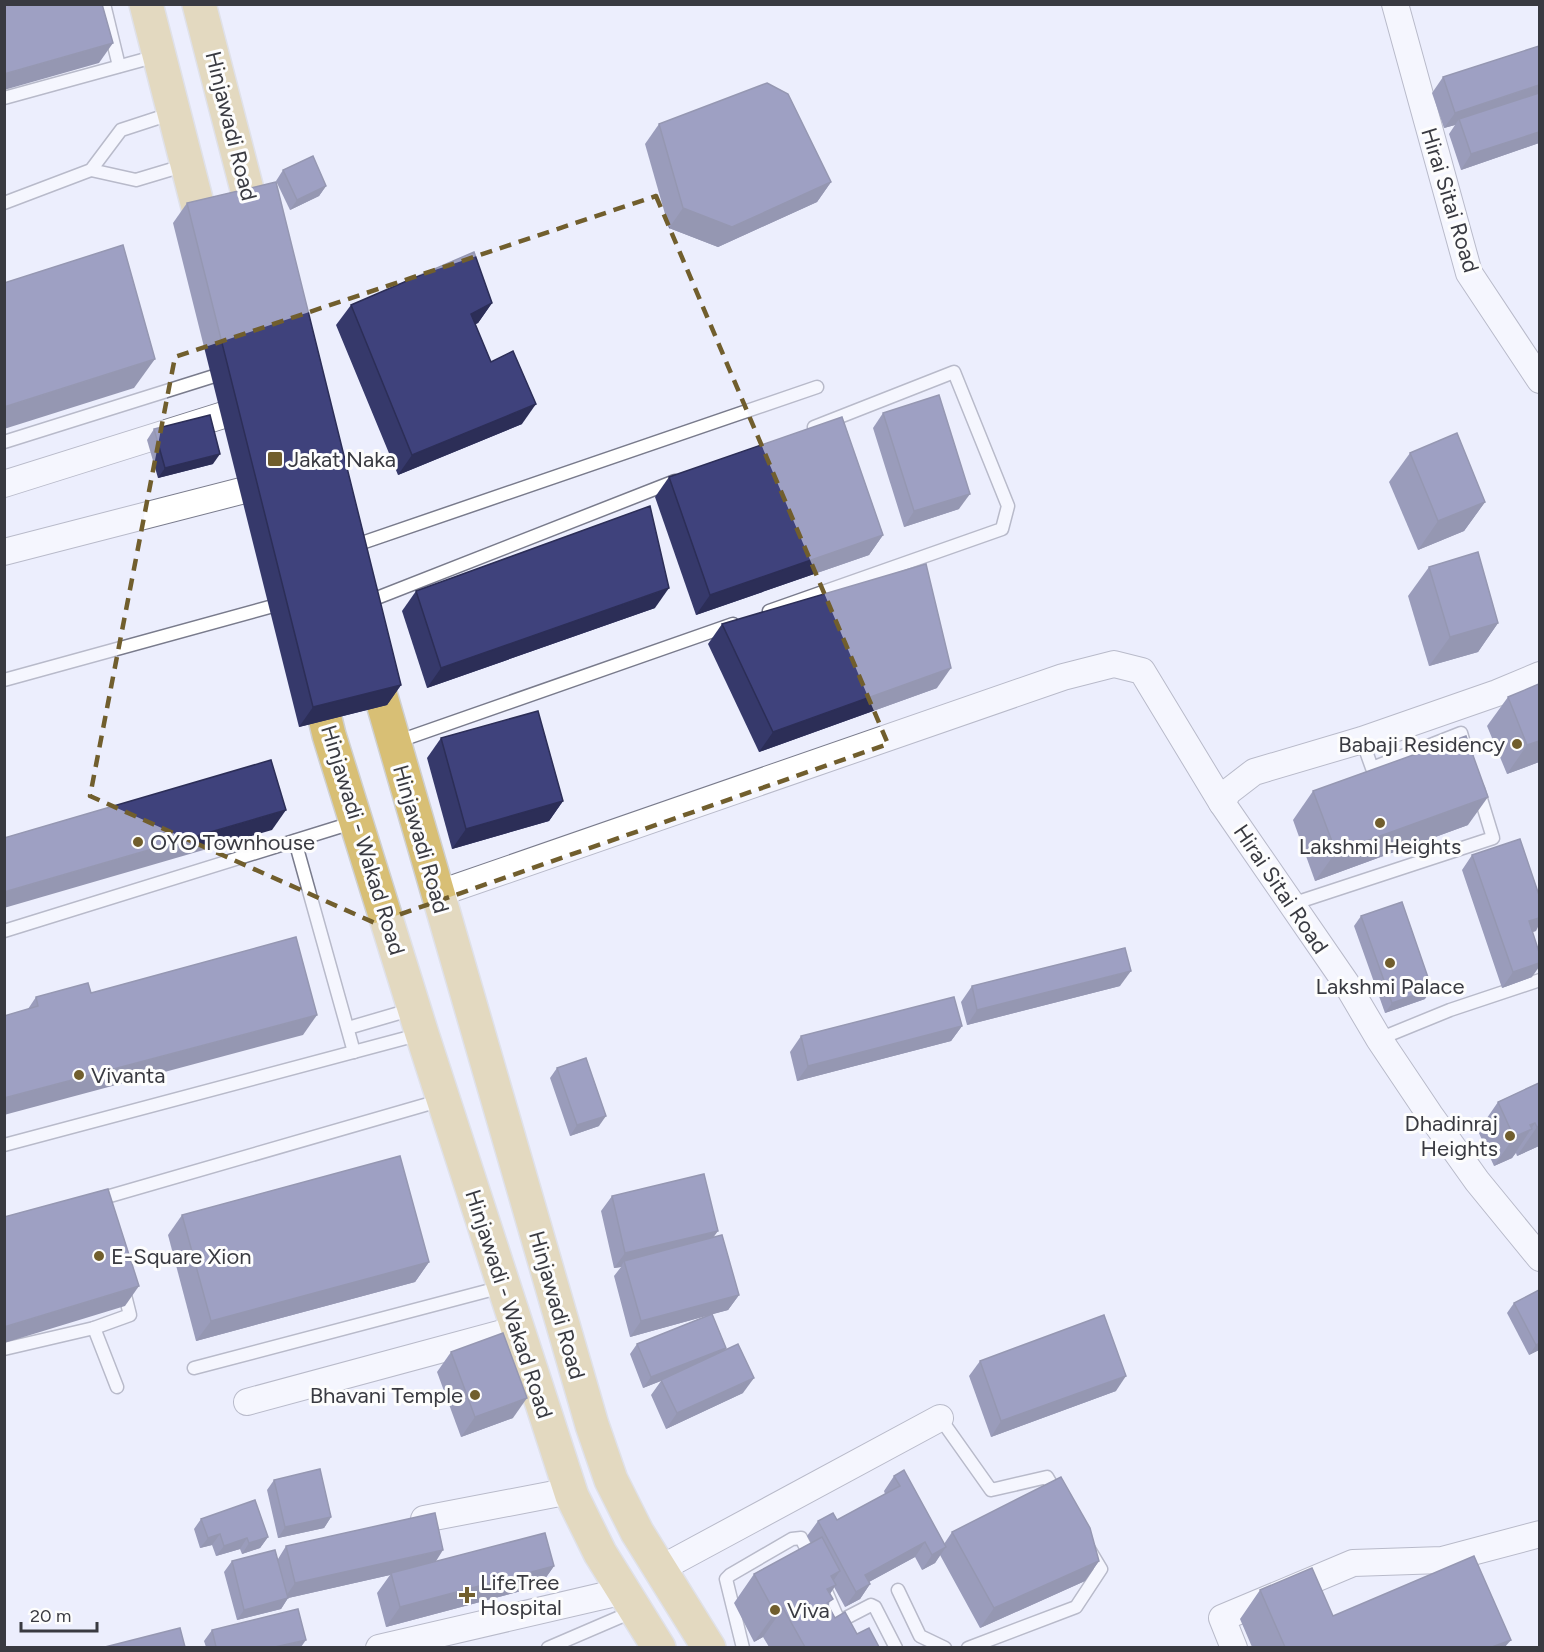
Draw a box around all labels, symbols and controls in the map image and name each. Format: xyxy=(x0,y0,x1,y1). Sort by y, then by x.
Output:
street label: Hinjawadi Road xyxy=(199,48,263,204)
street label: Hirai Sitai Road xyxy=(1415,124,1485,276)
place label: Jakat Naka xyxy=(288,446,396,473)
marker: Jakat Naka xyxy=(266,450,284,468)
street label: Hinjawadi - Wakad Road xyxy=(315,722,411,958)
place label: Babaji Residency xyxy=(1338,731,1505,758)
marker: Babaji Residency xyxy=(1510,737,1524,751)
street label: Hinjawadi Road xyxy=(387,762,455,916)
marker: Lakshmi Heights xyxy=(1373,816,1387,830)
street label: Hirai Sitai Road xyxy=(1228,819,1334,959)
place label: OYO Townhouse xyxy=(150,829,315,856)
place label: Lakshmi Heights xyxy=(1299,833,1461,860)
marker: OYO Townhouse xyxy=(131,835,145,849)
marker: Lakshmi Palace xyxy=(1383,956,1397,970)
place label: Lakshmi Palace xyxy=(1316,973,1464,1000)
place label: Vivanta xyxy=(91,1062,166,1089)
marker: Vivanta xyxy=(72,1068,86,1082)
place label: Dhadinraj Heights xyxy=(1405,1110,1498,1162)
marker: Dhadinraj Heights xyxy=(1503,1129,1517,1143)
street label: Hinjawadi - Wakad Road xyxy=(459,1186,559,1422)
street label: Hinjawadi Road xyxy=(523,1228,591,1382)
place label: E-Square Xion xyxy=(111,1243,251,1270)
marker: E-Square Xion xyxy=(92,1249,106,1263)
place label: Bhavani Temple xyxy=(310,1382,463,1409)
marker: Bhavani Temple xyxy=(468,1388,482,1402)
place label: LifeTree Hospital xyxy=(480,1569,562,1621)
marker: LifeTree Hospital xyxy=(458,1586,476,1604)
scale bar xyxy=(21,1595,98,1633)
place label: Viva xyxy=(787,1597,830,1624)
marker: Viva xyxy=(768,1603,782,1617)
text: 20 m xyxy=(30,1605,71,1627)

